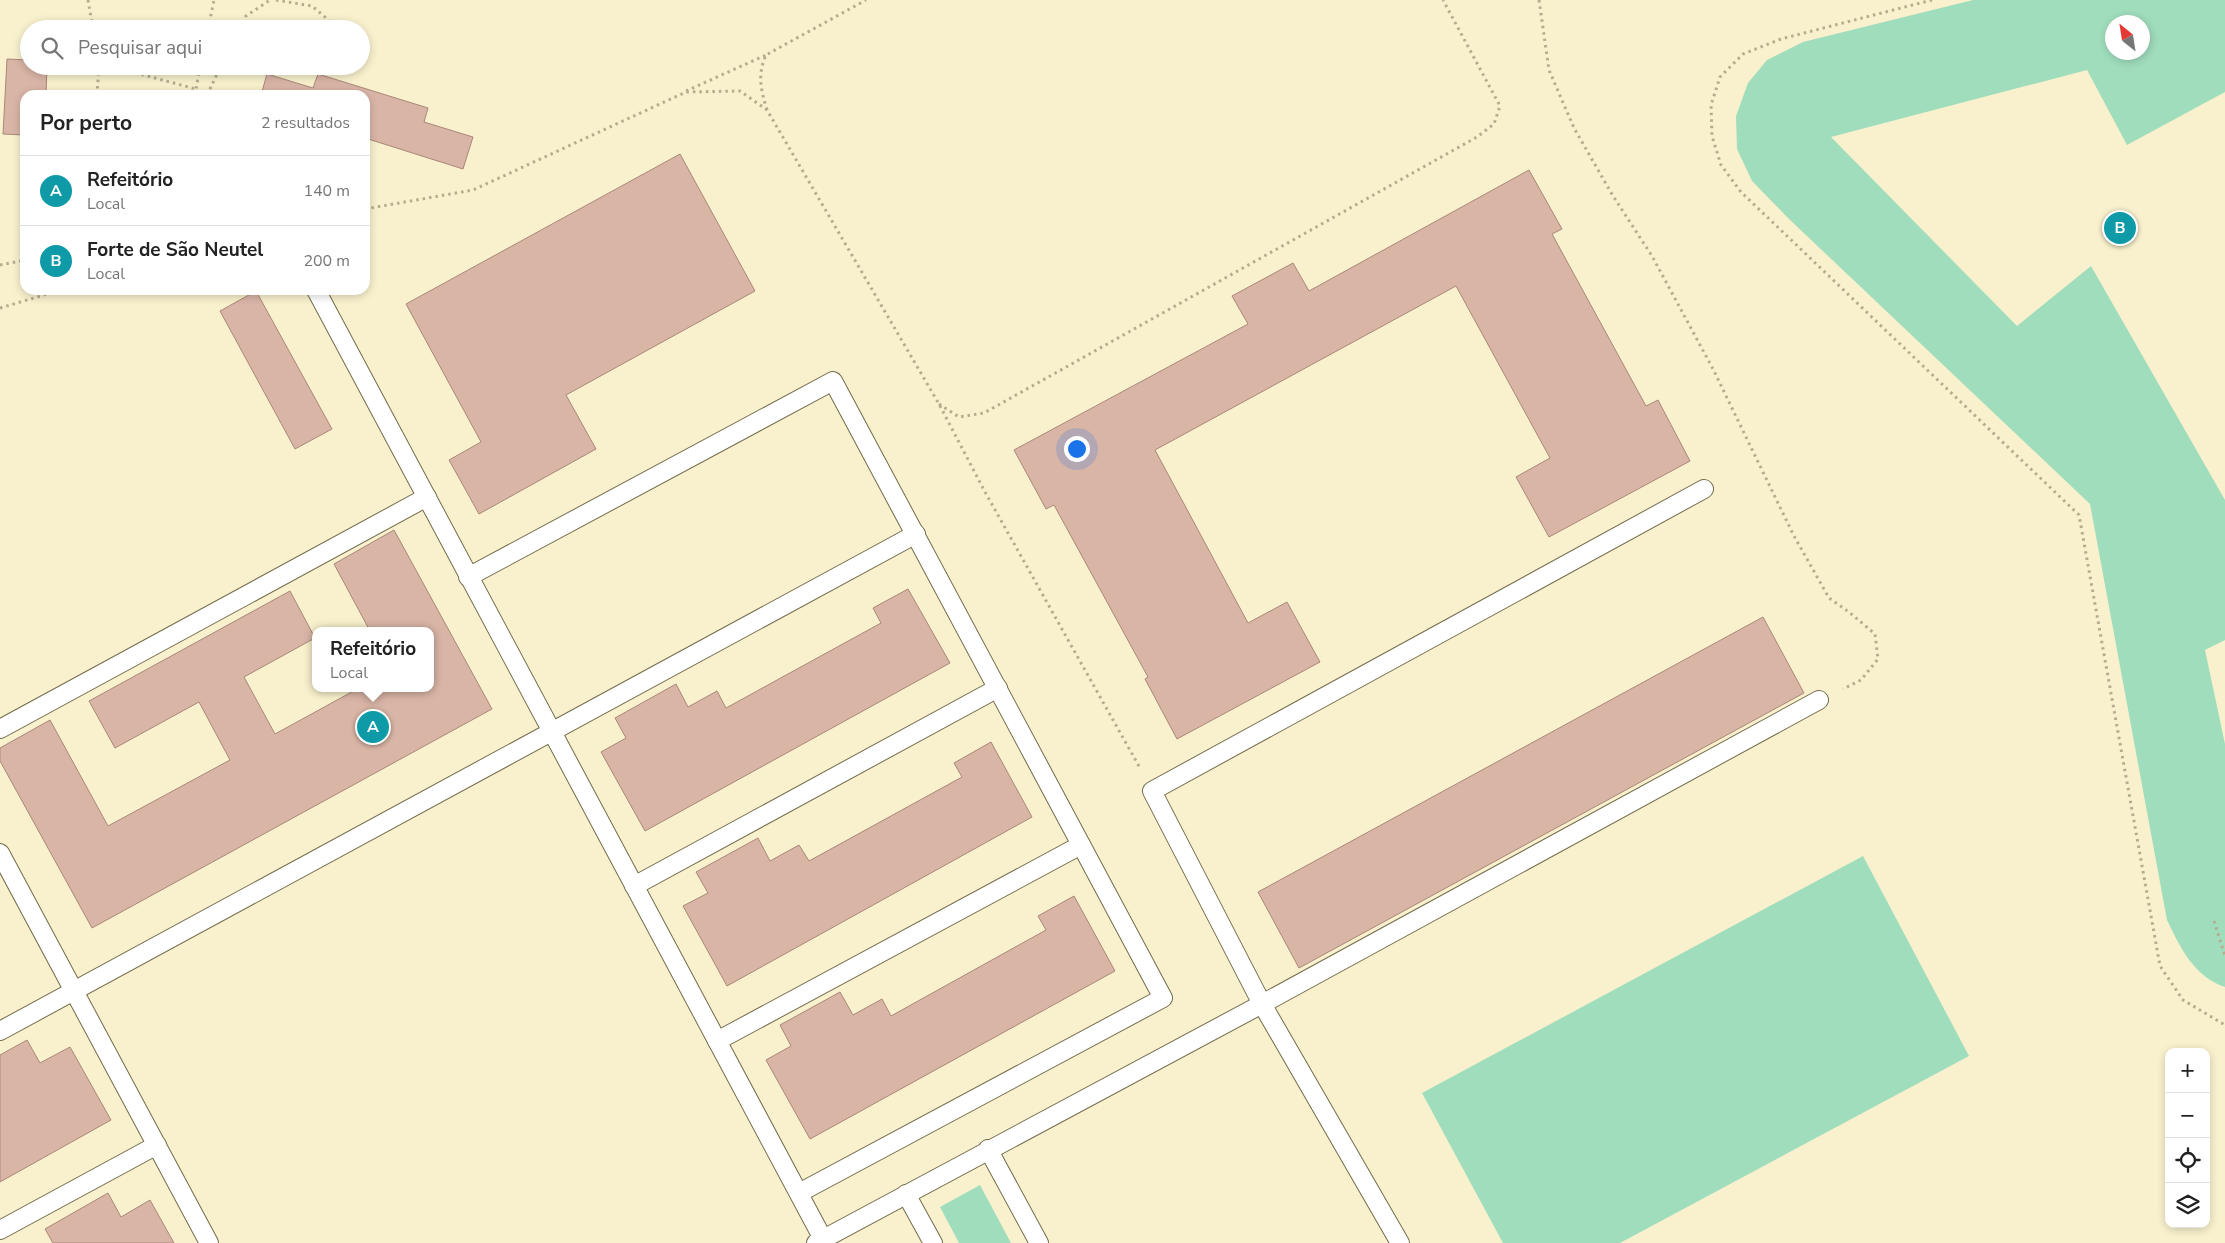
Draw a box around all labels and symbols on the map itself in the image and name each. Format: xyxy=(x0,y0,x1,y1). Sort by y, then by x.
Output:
north arrow xyxy=(2105,15,2150,60)
pin: B xyxy=(2104,209,2136,247)
your location xyxy=(1064,436,1090,462)
pin: A xyxy=(357,708,389,746)

